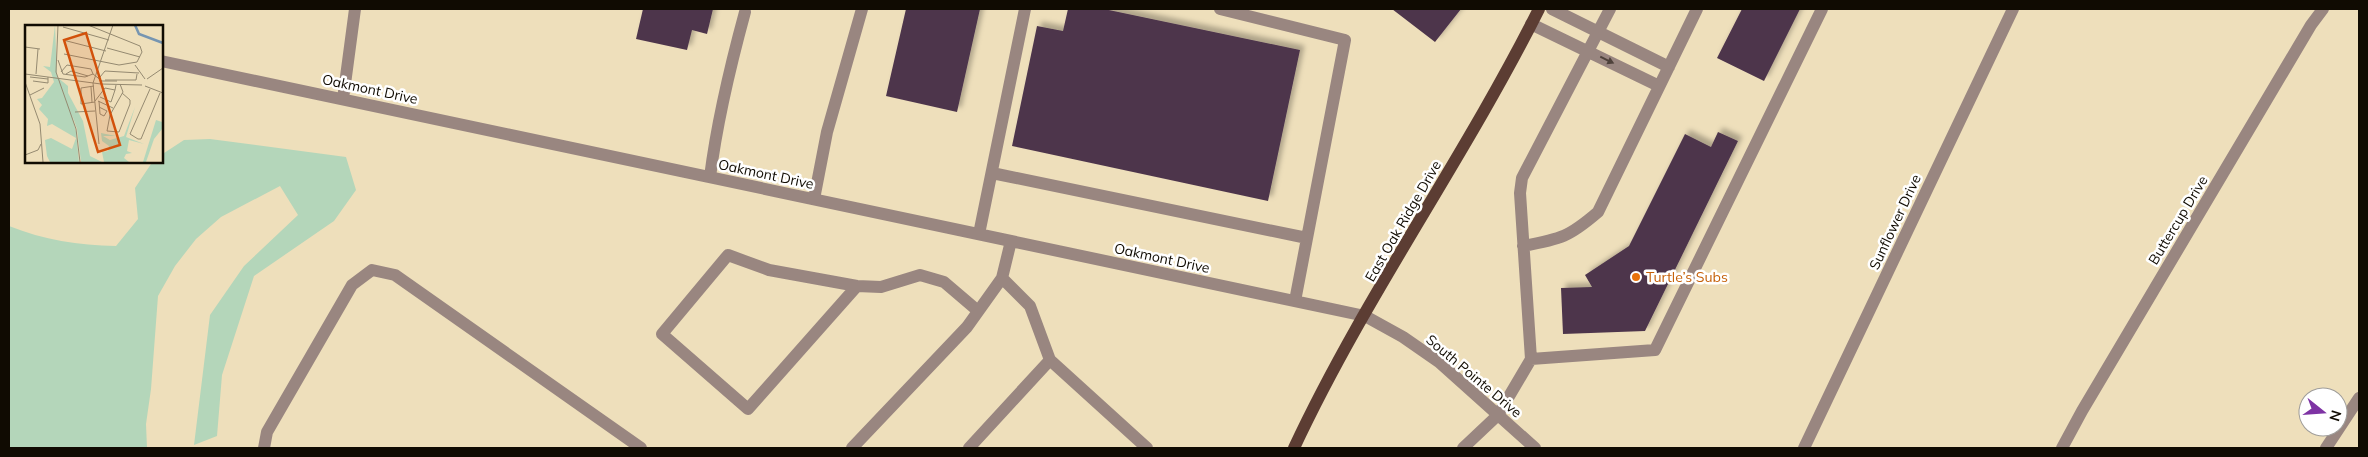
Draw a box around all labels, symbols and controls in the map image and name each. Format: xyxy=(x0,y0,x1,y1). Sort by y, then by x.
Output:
inset map xyxy=(25,25,162,162)
one-way arrow xyxy=(1600,56,1614,64)
street label: Oakmont Drive xyxy=(321,70,419,108)
street label: Oakmont Drive xyxy=(717,155,815,193)
street label: East Oak Ridge Drive xyxy=(1361,157,1445,285)
street label: Sunflower Drive xyxy=(1865,171,1925,273)
street label: Buttercup Drive xyxy=(2144,172,2212,268)
street label: Oakmont Drive xyxy=(1113,239,1211,277)
place label: Turtle’s Subs xyxy=(1646,268,1728,286)
marker: Turtle’s Subs xyxy=(1630,271,1642,283)
street label: South Pointe Drive xyxy=(1422,331,1526,421)
north arrow xyxy=(2298,387,2348,437)
text: N xyxy=(2325,408,2346,423)

